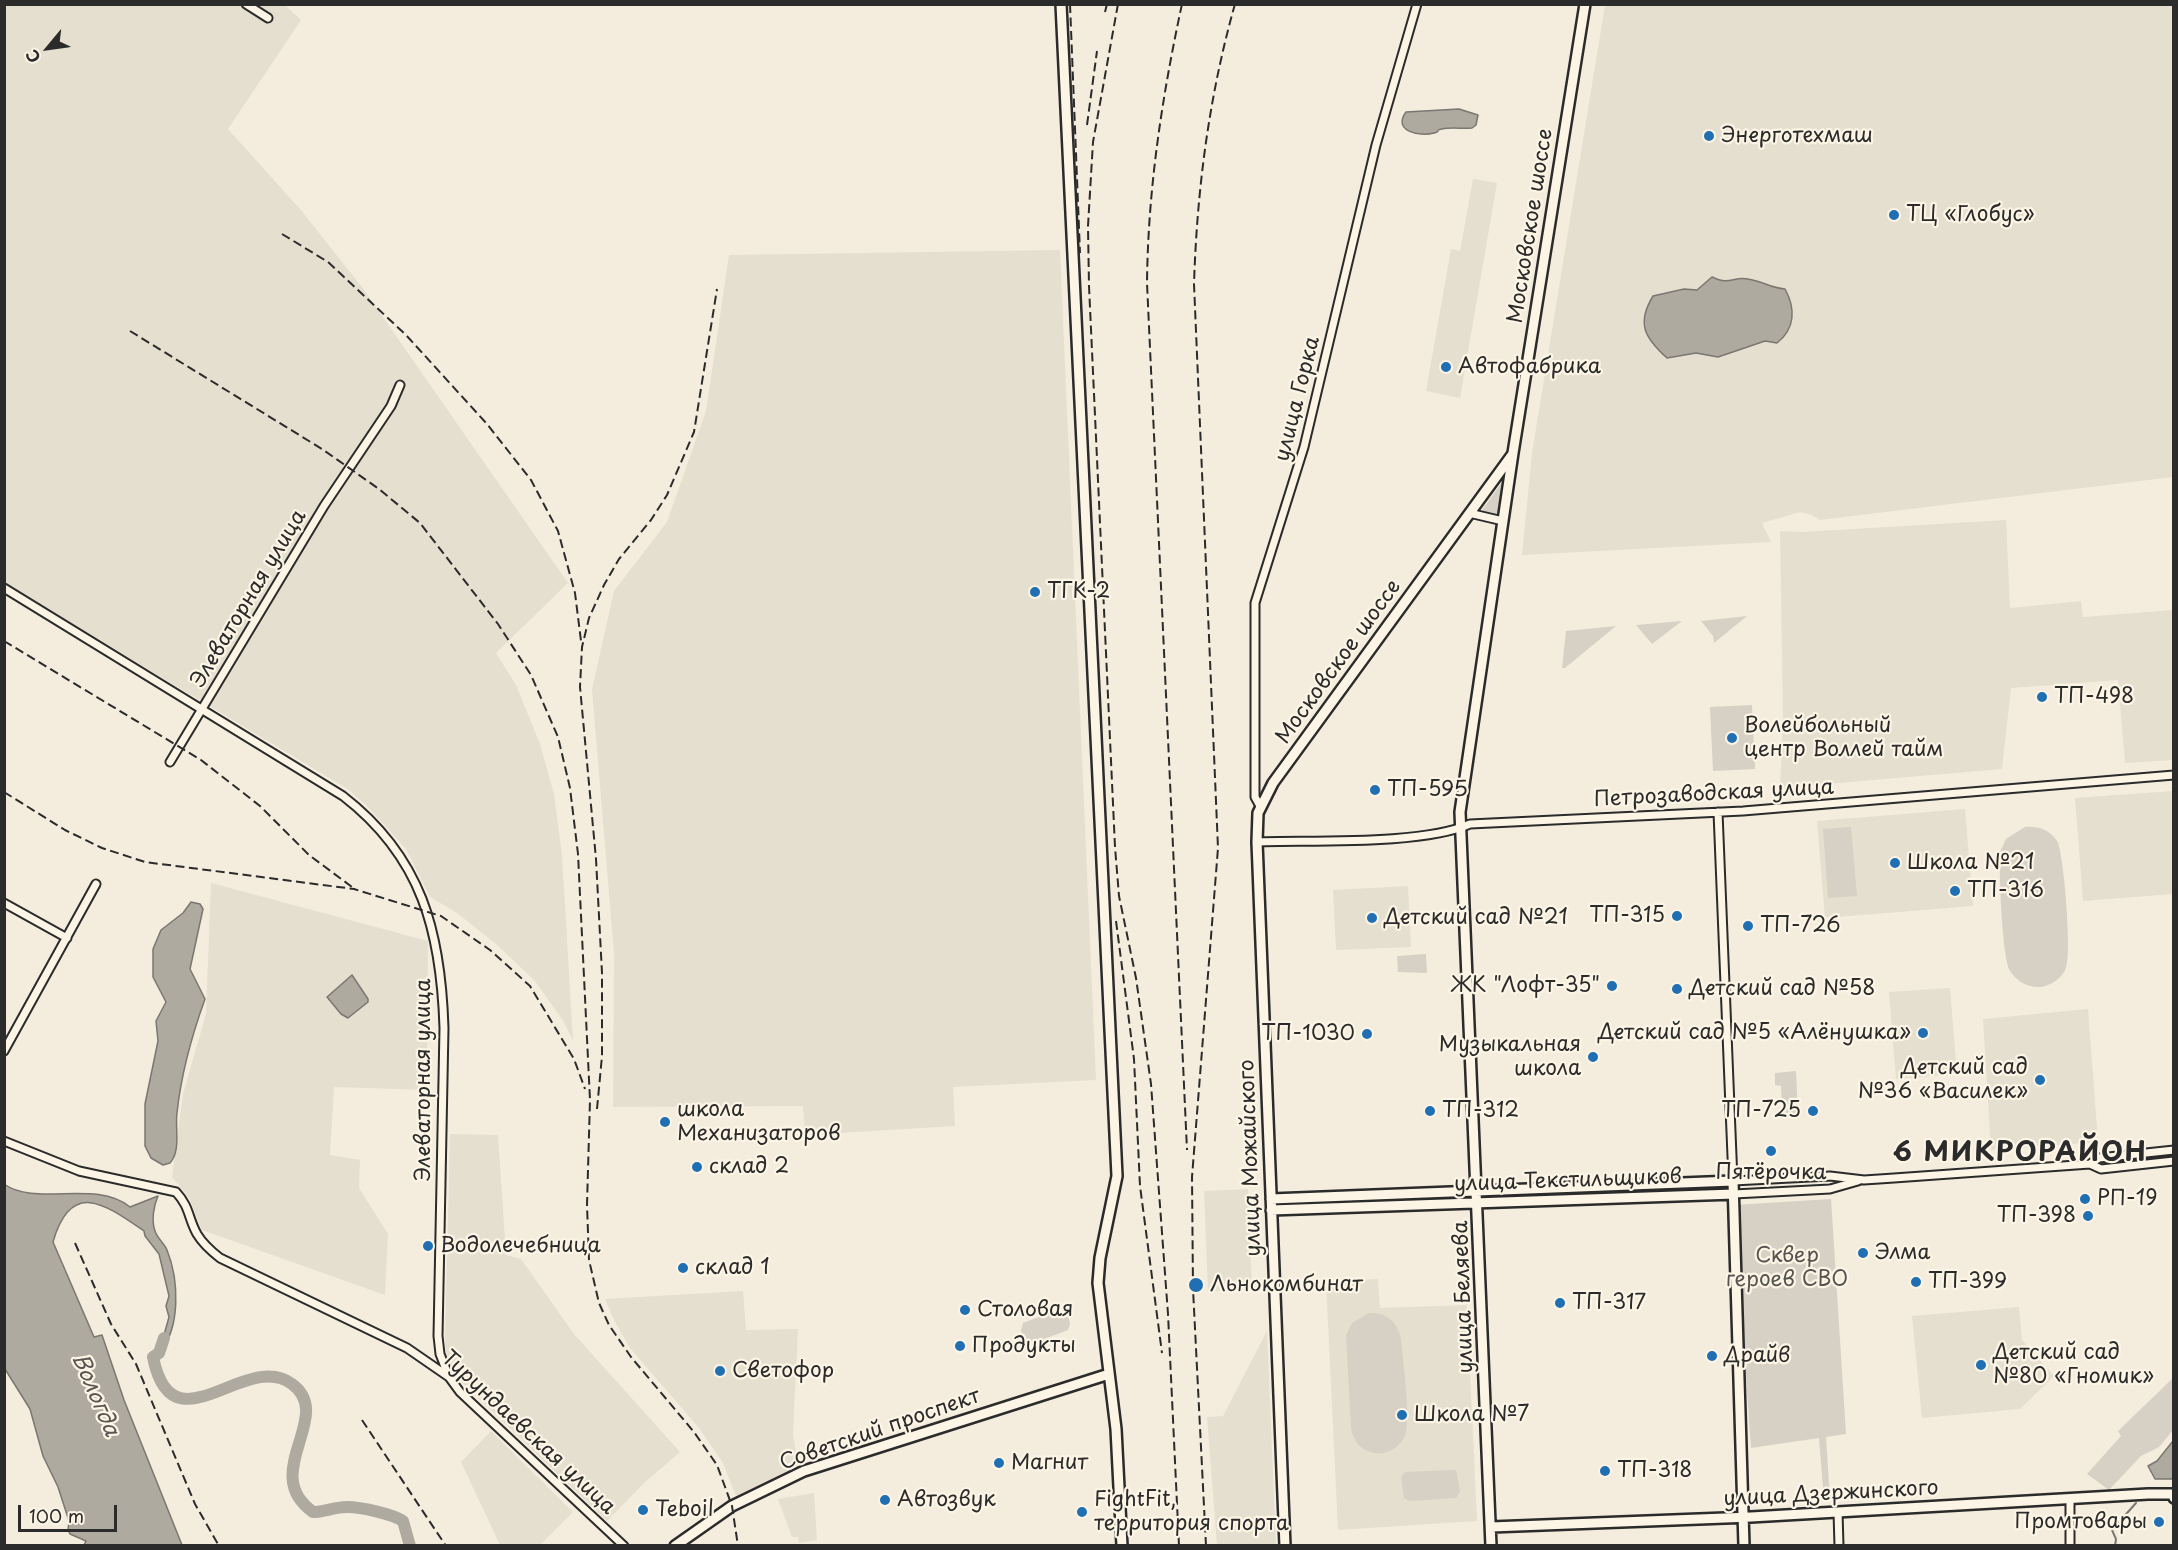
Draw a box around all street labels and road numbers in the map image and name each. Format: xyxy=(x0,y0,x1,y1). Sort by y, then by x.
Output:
street label: Московское шоссе xyxy=(1503,127,1559,325)
street label: улица Горка xyxy=(1270,334,1326,464)
street label: Элеваторная улица xyxy=(186,506,312,692)
street label: Московское шоссе xyxy=(1271,575,1407,749)
street label: Петрозаводская улица xyxy=(1593,775,1835,813)
street label: Элеваторная улица xyxy=(411,979,437,1181)
street label: улица Можайского xyxy=(1235,1059,1267,1257)
street label: улица Текстильщиков xyxy=(1454,1164,1682,1198)
street label: улица Беляева xyxy=(1449,1220,1479,1374)
street label: Турундаевская улица xyxy=(436,1346,620,1520)
street label: Советский проспект xyxy=(776,1384,984,1476)
street label: улица Дзержинского xyxy=(1723,1476,1939,1512)

